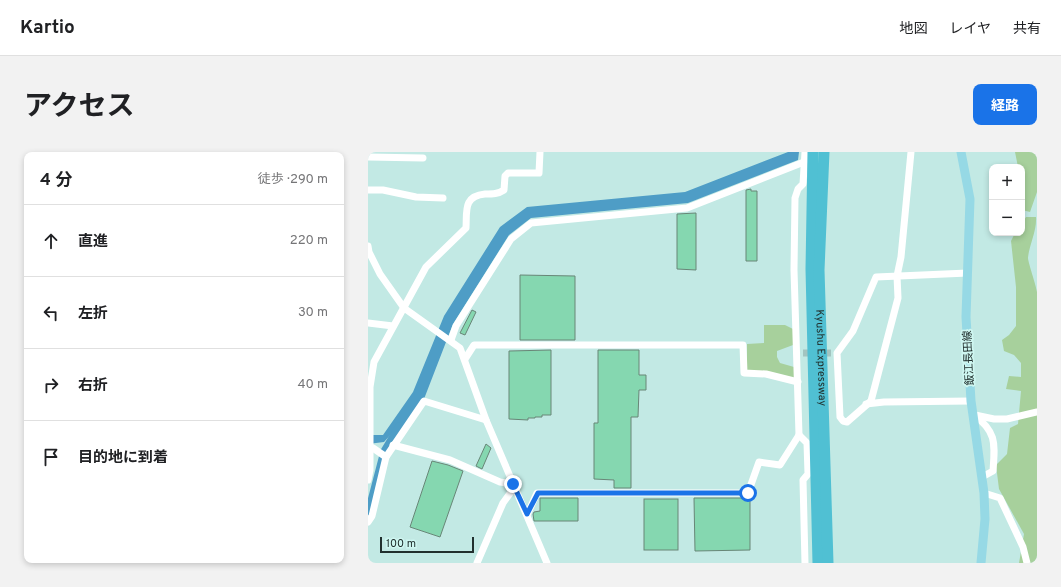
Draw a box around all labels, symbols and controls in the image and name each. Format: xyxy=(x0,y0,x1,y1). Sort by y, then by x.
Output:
text: Kartio xyxy=(20,16,75,40)
text: 地図 xyxy=(899,21,927,38)
text: レイヤ xyxy=(949,21,991,38)
text: 共有 xyxy=(1013,21,1041,38)
button: 経路 xyxy=(973,84,1037,125)
text: アクセス xyxy=(24,90,135,126)
map controls xyxy=(989,164,1025,236)
button: + xyxy=(989,164,1025,200)
text: 4 分 xyxy=(40,170,72,192)
text: 徒歩 · 290 m xyxy=(258,172,328,188)
button: − xyxy=(989,200,1025,236)
icon: ahead xyxy=(40,230,62,252)
text: 直進 xyxy=(78,233,108,252)
text: 220 m xyxy=(290,233,328,249)
icon: left xyxy=(40,302,62,324)
text: 左折 xyxy=(78,305,108,324)
text: 30 m xyxy=(298,305,328,321)
street label: Kyushu Expressway xyxy=(812,309,829,407)
street label: 飯江長田線 xyxy=(961,330,977,386)
icon: right xyxy=(40,374,62,396)
text: 右折 xyxy=(78,377,108,396)
text: 40 m xyxy=(298,377,328,393)
icon: arrive xyxy=(40,446,62,468)
text: 目的地に到着 xyxy=(78,449,168,468)
route end xyxy=(504,475,522,493)
route start xyxy=(739,484,757,502)
scale bar xyxy=(380,535,474,554)
text: 100 m xyxy=(386,537,416,551)

